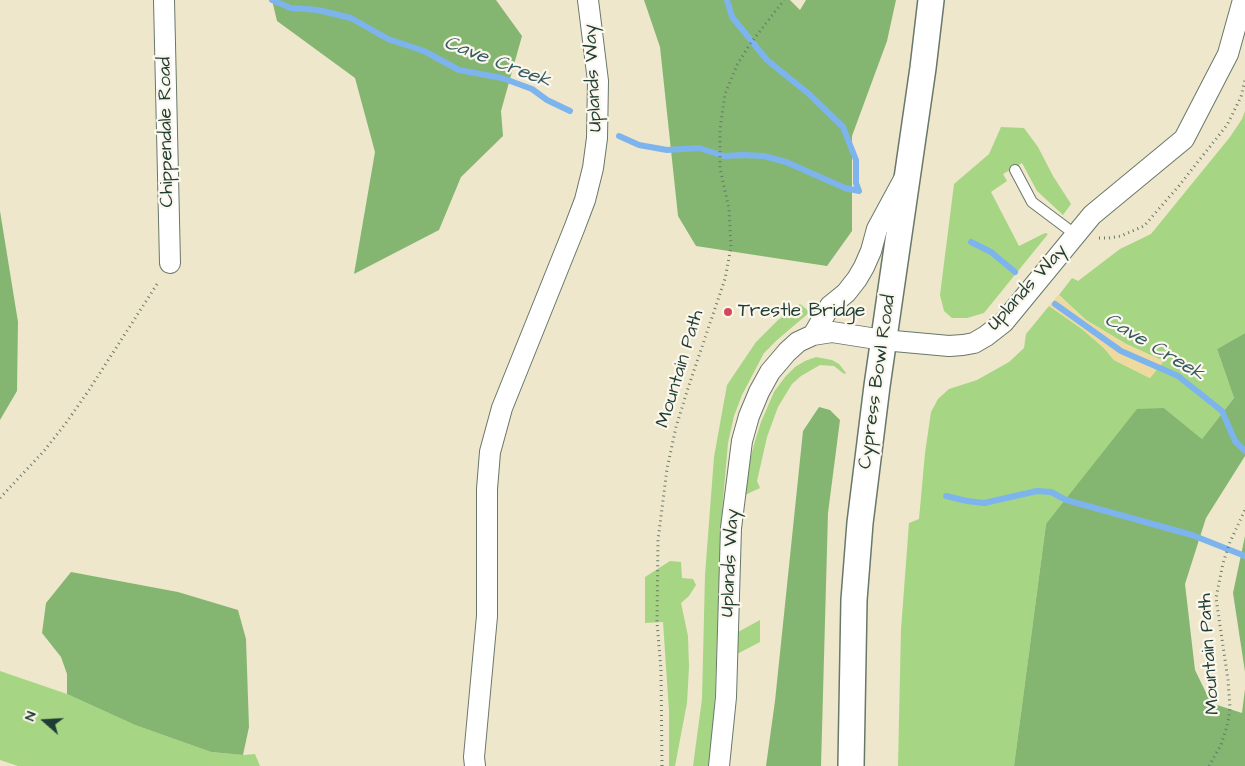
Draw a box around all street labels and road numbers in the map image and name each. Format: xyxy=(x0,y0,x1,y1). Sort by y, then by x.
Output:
street label: Uplands Way xyxy=(580,23,608,133)
street label: Chippendale Road xyxy=(154,57,180,207)
street label: Uplands Way xyxy=(983,240,1073,336)
street label: Cypress Bowl Road xyxy=(854,293,902,471)
street label: Mountain Path xyxy=(652,307,710,431)
street label: Uplands Way xyxy=(717,508,745,618)
street label: Mountain Path xyxy=(1194,592,1226,716)

